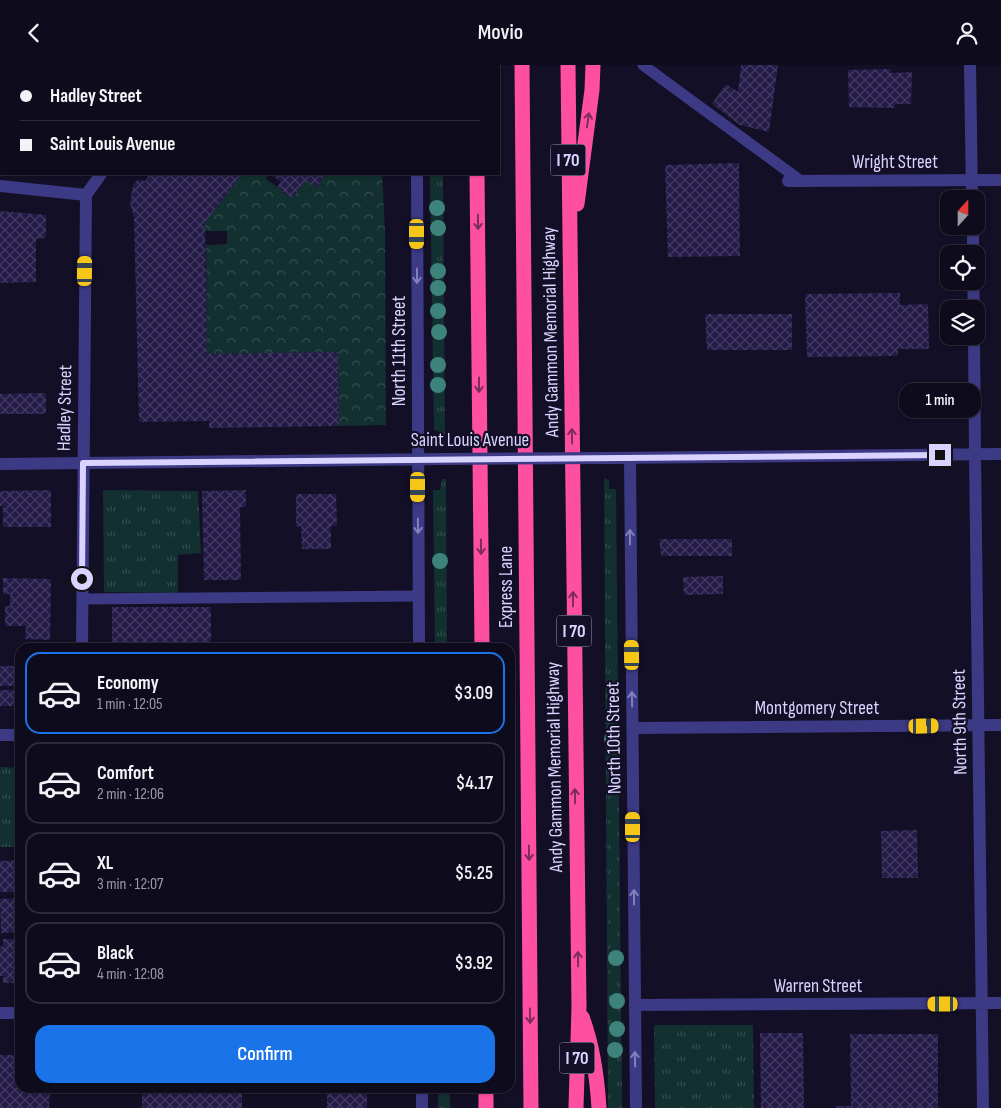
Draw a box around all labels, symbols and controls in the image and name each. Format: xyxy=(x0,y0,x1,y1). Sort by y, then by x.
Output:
icon: back xyxy=(20,19,48,47)
text: Movio xyxy=(478,19,523,46)
icon: person xyxy=(953,19,981,47)
text: Hadley Street xyxy=(50,85,142,108)
one-way arrow xyxy=(583,112,593,128)
text: Saint Louis Avenue xyxy=(50,133,175,156)
road number: I 70 xyxy=(550,145,586,175)
street label: Wright Street xyxy=(852,151,938,174)
north arrow xyxy=(940,190,985,235)
map controls xyxy=(940,190,985,345)
one-way arrow xyxy=(473,214,483,230)
car xyxy=(409,219,424,249)
street label: Andy Gammon Memorial Highway xyxy=(538,226,564,439)
button: locate xyxy=(940,245,985,290)
car xyxy=(77,256,92,286)
one-way arrow xyxy=(412,267,422,283)
street label: North 11th Street xyxy=(388,296,411,406)
button: layers xyxy=(940,300,985,345)
street label: Hadley Street xyxy=(53,364,77,451)
one-way arrow xyxy=(474,376,484,393)
callout: 1 min xyxy=(899,383,981,417)
text: 1 min xyxy=(925,391,955,410)
street label: Saint Louis Avenue xyxy=(411,429,529,452)
one-way arrow xyxy=(567,429,577,445)
route end xyxy=(929,444,951,466)
car xyxy=(410,472,425,502)
one-way arrow xyxy=(413,517,423,533)
one-way arrow xyxy=(625,529,635,546)
one-way arrow xyxy=(476,539,486,555)
street label: Express Lane xyxy=(495,546,518,628)
route start xyxy=(71,568,93,590)
one-way arrow xyxy=(569,591,578,607)
road number: I 70 xyxy=(556,615,592,647)
car xyxy=(624,640,639,670)
street label: Andy Gammon Memorial Highway xyxy=(542,661,568,874)
street label: North 9th Street xyxy=(948,669,972,775)
icon: car xyxy=(37,671,82,716)
text: Economy xyxy=(97,672,159,695)
street label: North 10th Street xyxy=(602,681,626,794)
text: $3.09 xyxy=(454,682,493,705)
one-way arrow xyxy=(627,692,637,708)
text: 1 min · 12:05 xyxy=(97,695,162,714)
street label: Montgomery Street xyxy=(755,697,879,720)
car xyxy=(908,718,939,734)
icon: car xyxy=(37,761,82,806)
text: Comfort xyxy=(97,762,154,785)
text: $4.17 xyxy=(456,772,493,795)
text: 2 min · 12:06 xyxy=(97,785,164,804)
one-way arrow xyxy=(570,788,580,804)
car xyxy=(625,812,640,842)
one-way arrow xyxy=(524,845,533,861)
icon: car xyxy=(37,851,82,896)
text: XL xyxy=(97,852,113,875)
text: $5.25 xyxy=(455,862,493,885)
text: 3 min · 12:07 xyxy=(97,875,164,894)
one-way arrow xyxy=(629,889,639,906)
icon: car xyxy=(37,941,82,986)
text: Black xyxy=(97,942,134,965)
one-way arrow xyxy=(573,951,583,967)
text: $3.92 xyxy=(455,952,493,975)
text: 4 min · 12:08 xyxy=(97,965,164,984)
street label: Warren Street xyxy=(774,975,863,998)
car xyxy=(928,997,958,1012)
one-way arrow xyxy=(525,1008,535,1024)
button: Confirm xyxy=(35,1025,495,1083)
road number: I 70 xyxy=(560,1043,594,1073)
one-way arrow xyxy=(630,1052,640,1068)

